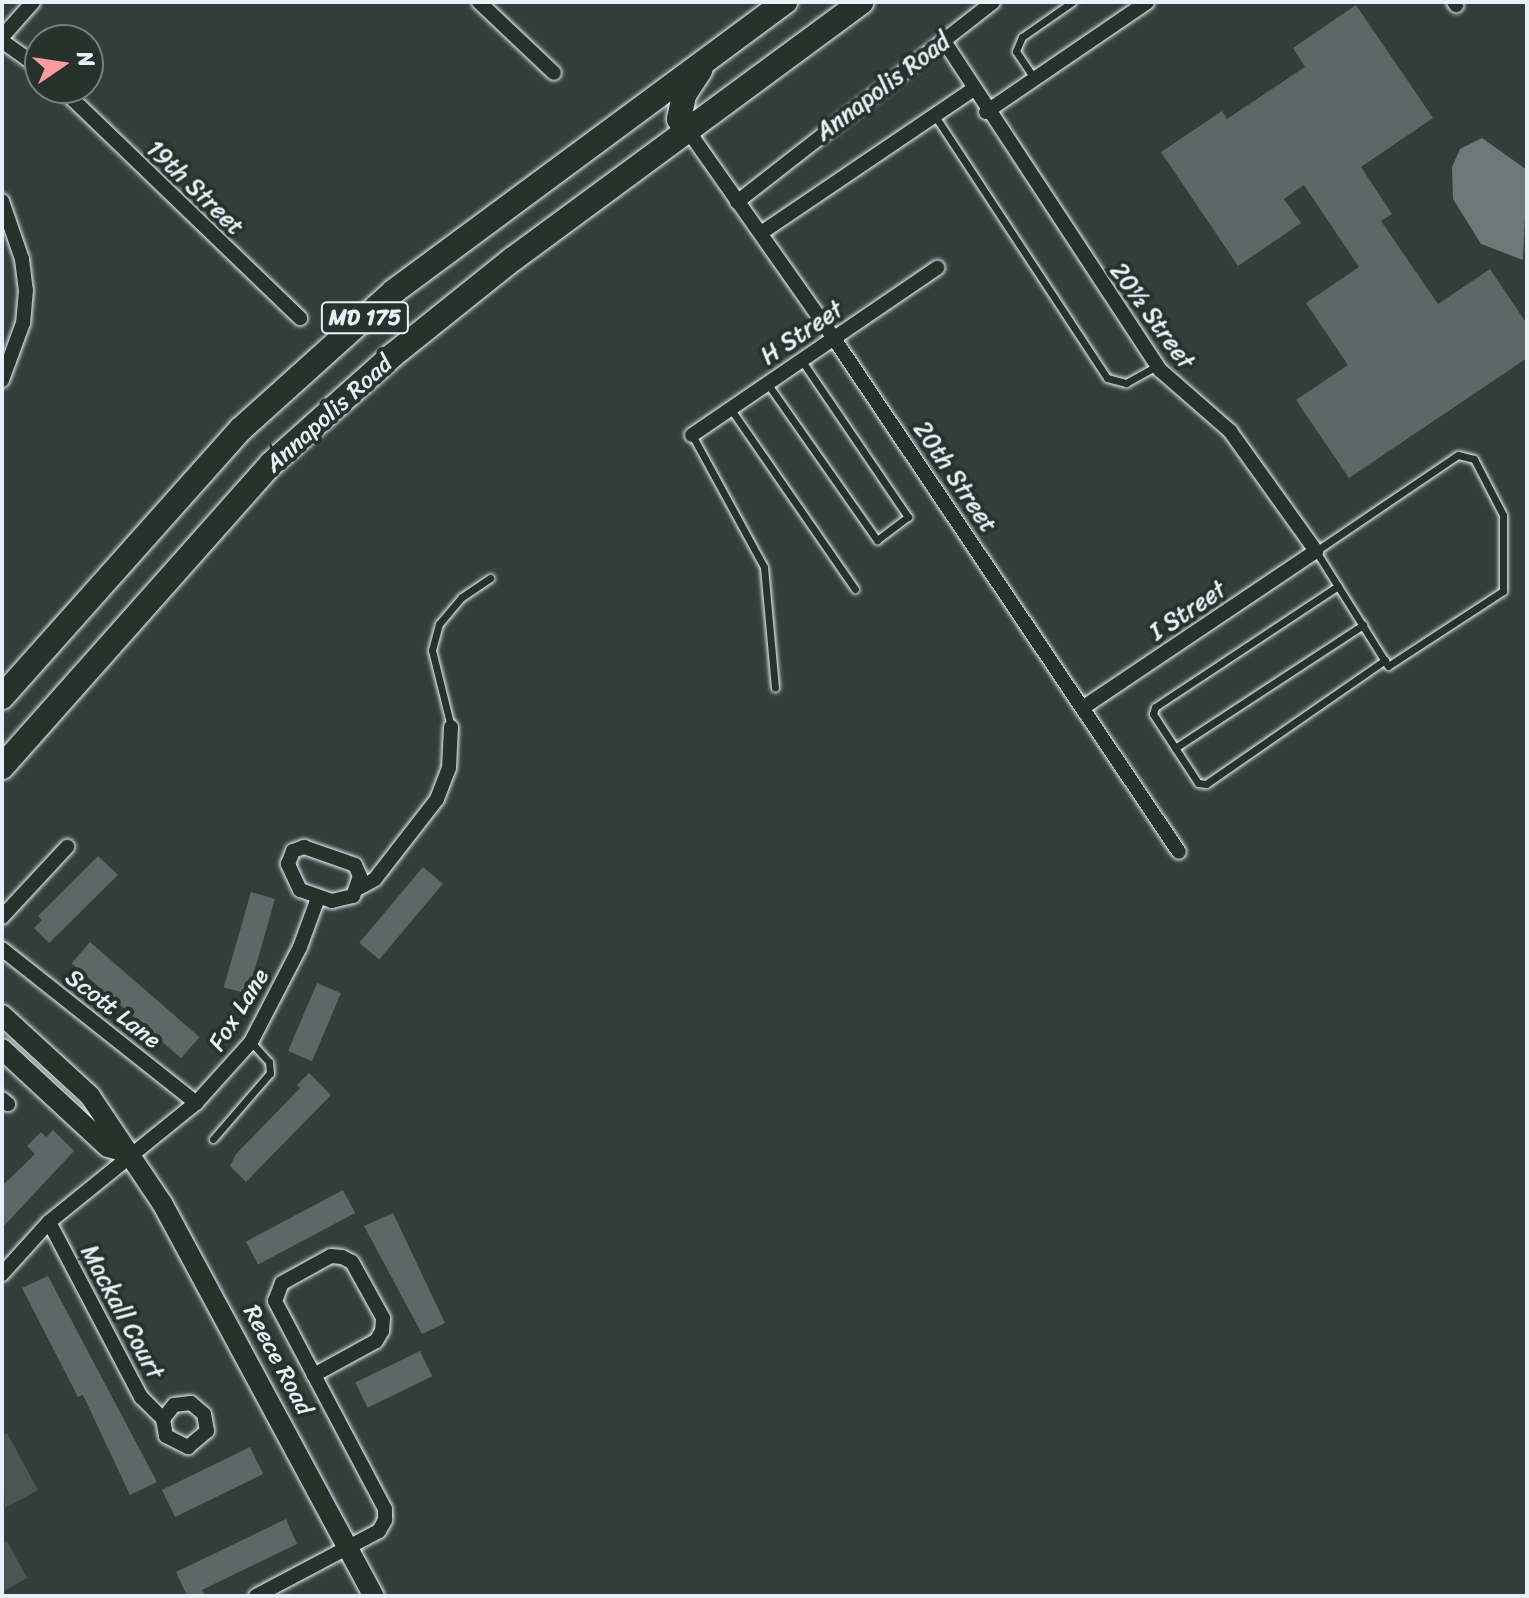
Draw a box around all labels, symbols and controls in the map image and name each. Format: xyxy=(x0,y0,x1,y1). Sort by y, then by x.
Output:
north arrow xyxy=(24,24,104,104)
street label: Annapolis Road xyxy=(810,27,956,147)
text: N xyxy=(65,47,107,71)
street label: 19th Street xyxy=(140,135,250,241)
street label: 20½ Street xyxy=(1104,257,1200,375)
street label: H Street xyxy=(755,295,849,371)
road number: MD 175 xyxy=(319,300,411,336)
street label: Annapolis Road xyxy=(260,350,398,478)
street label: 20th Street xyxy=(907,416,1003,538)
street label: I Street xyxy=(1145,575,1231,647)
street label: Scott Lane xyxy=(59,963,167,1055)
street label: Fox Lane xyxy=(202,963,276,1057)
street label: Mackall Court xyxy=(74,1240,170,1384)
street label: Reece Road xyxy=(237,1300,319,1420)

